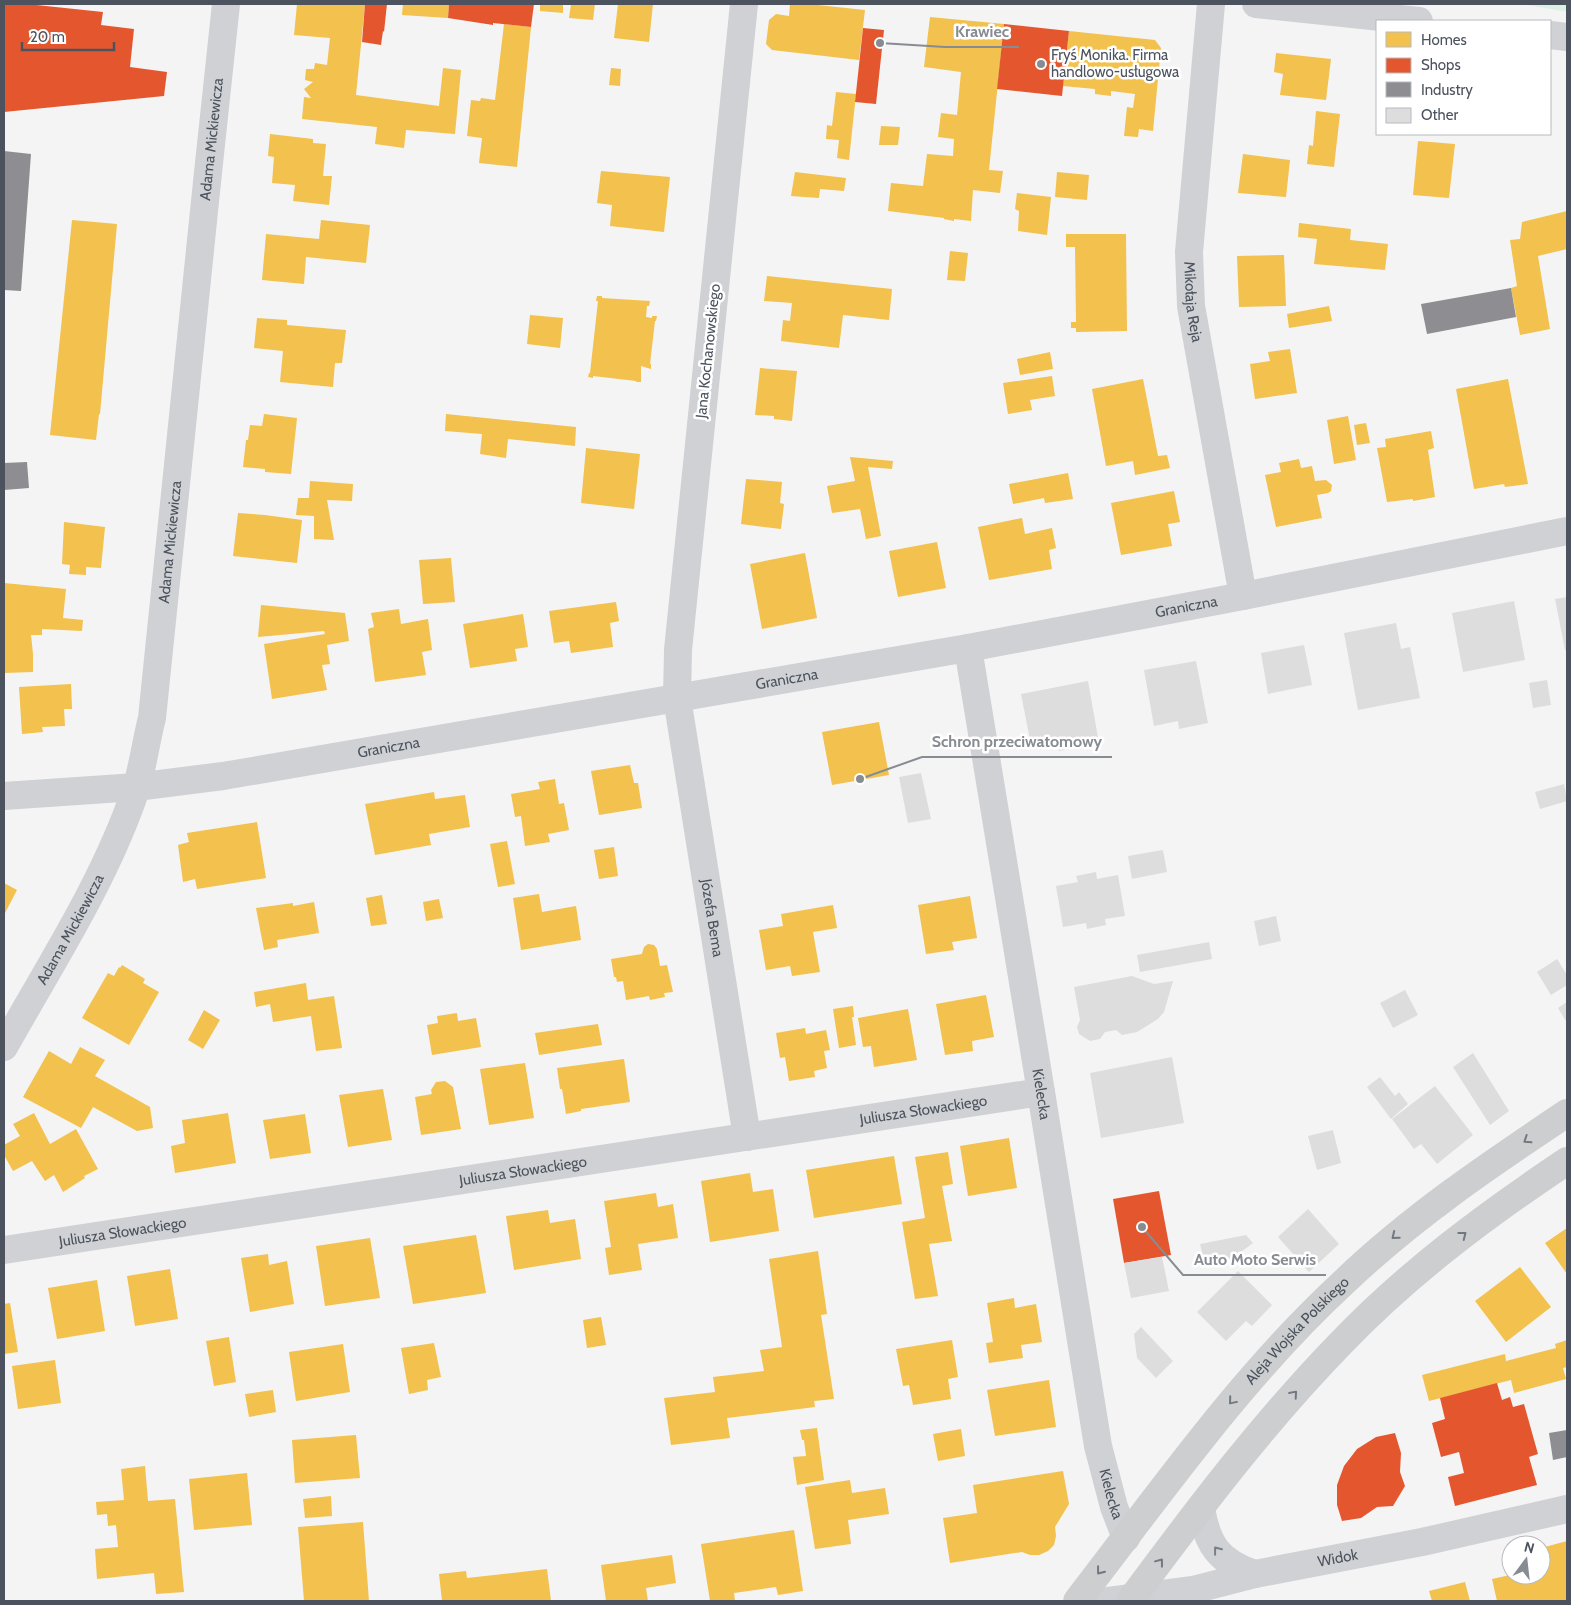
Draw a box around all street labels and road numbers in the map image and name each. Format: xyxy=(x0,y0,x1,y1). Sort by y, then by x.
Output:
street label: Adama Mickiewicza xyxy=(196,76,227,201)
street label: Mikołaja Reja xyxy=(1180,261,1206,344)
street label: Jana Kochanowskiego xyxy=(692,283,724,420)
street label: Adama Mickiewicza xyxy=(155,479,185,604)
street label: Graniczna xyxy=(1154,592,1220,621)
street label: Graniczna xyxy=(754,665,820,693)
street label: Graniczna xyxy=(356,733,422,762)
street label: Adama Mickiewicza xyxy=(33,871,108,988)
street label: Józefa Bema xyxy=(697,877,727,959)
street label: Kielecka xyxy=(1028,1067,1054,1122)
street label: Juliusza Słowackiego xyxy=(857,1091,988,1129)
street label: Juliusza Słowackiego xyxy=(457,1152,588,1190)
street label: Juliusza Słowackiego xyxy=(57,1213,188,1251)
street label: Aleja Wojska Polskiego xyxy=(1241,1273,1353,1388)
street label: Kielecka xyxy=(1095,1467,1127,1522)
street label: Widok xyxy=(1316,1545,1360,1571)

